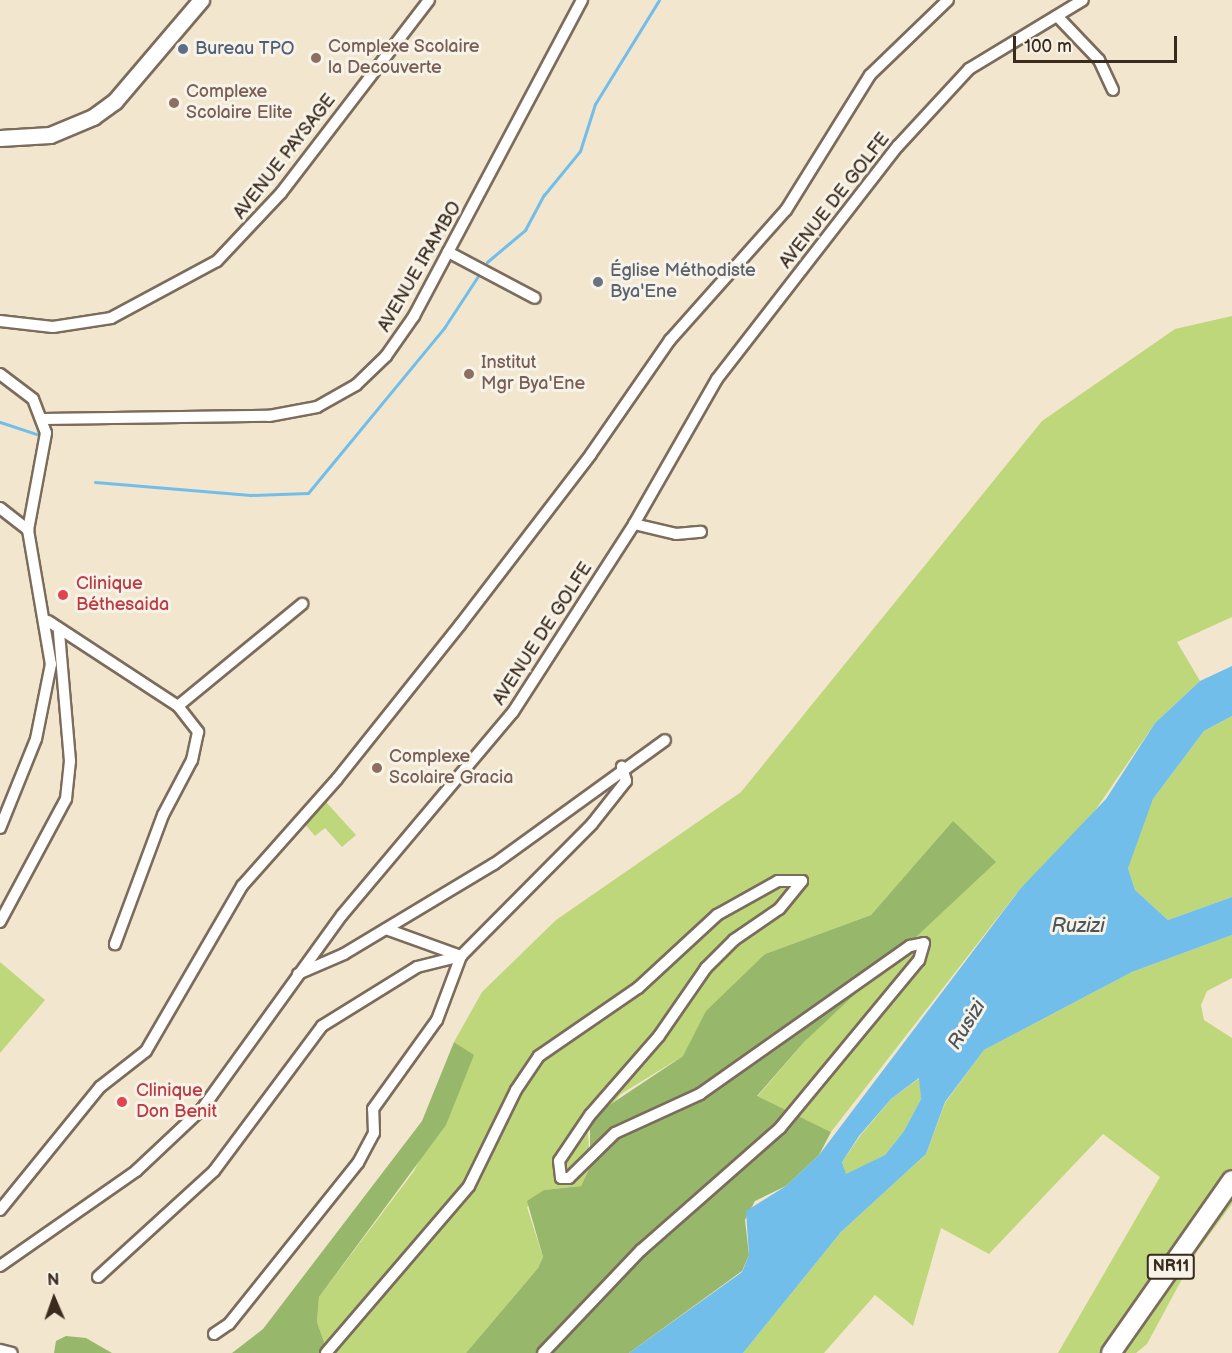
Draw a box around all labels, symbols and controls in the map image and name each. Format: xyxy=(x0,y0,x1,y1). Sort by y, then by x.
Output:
scale bar xyxy=(1016,24,1180,62)
text: 100 m xyxy=(1024,36,1072,57)
place label: Complexe Scolaire la Decouverte xyxy=(328,37,480,80)
place label: Bureau TPO xyxy=(195,38,295,60)
marker: Bureau TPO xyxy=(176,42,190,56)
marker: Complexe Scolaire la Decouverte xyxy=(309,51,323,65)
place label: Complexe Scolaire Elite xyxy=(186,82,292,124)
street label: AVENUE PAYSAGE xyxy=(230,90,340,224)
marker: Complexe Scolaire Elite xyxy=(167,96,181,110)
street label: AVENUE DE GOLFE xyxy=(775,129,895,273)
street label: AVENUE IRAMBO xyxy=(374,198,466,336)
place label: Église Méthodiste Bya'Ene xyxy=(610,261,756,304)
marker: Église Méthodiste Bya'Ene xyxy=(591,275,605,289)
place label: Institut Mgr Bya'Ene xyxy=(481,353,585,395)
marker: Institut Mgr Bya'Ene xyxy=(462,367,476,381)
street label: AVENUE DE GOLFE xyxy=(489,559,597,709)
place label: Clinique Béthesaida xyxy=(76,574,169,616)
marker: Clinique Béthesaida xyxy=(54,586,72,604)
place label: Complexe Scolaire Gracia xyxy=(389,747,513,789)
marker: Complexe Scolaire Gracia xyxy=(370,761,384,775)
water label: Ruzizi xyxy=(1051,914,1105,938)
water label: Rusizi xyxy=(943,996,991,1054)
place label: Clinique Don Benit xyxy=(136,1081,217,1124)
marker: Clinique Don Benit xyxy=(113,1093,131,1111)
road number: NR11 xyxy=(1146,1254,1196,1280)
north arrow xyxy=(24,1269,84,1329)
text: N xyxy=(47,1271,60,1290)

